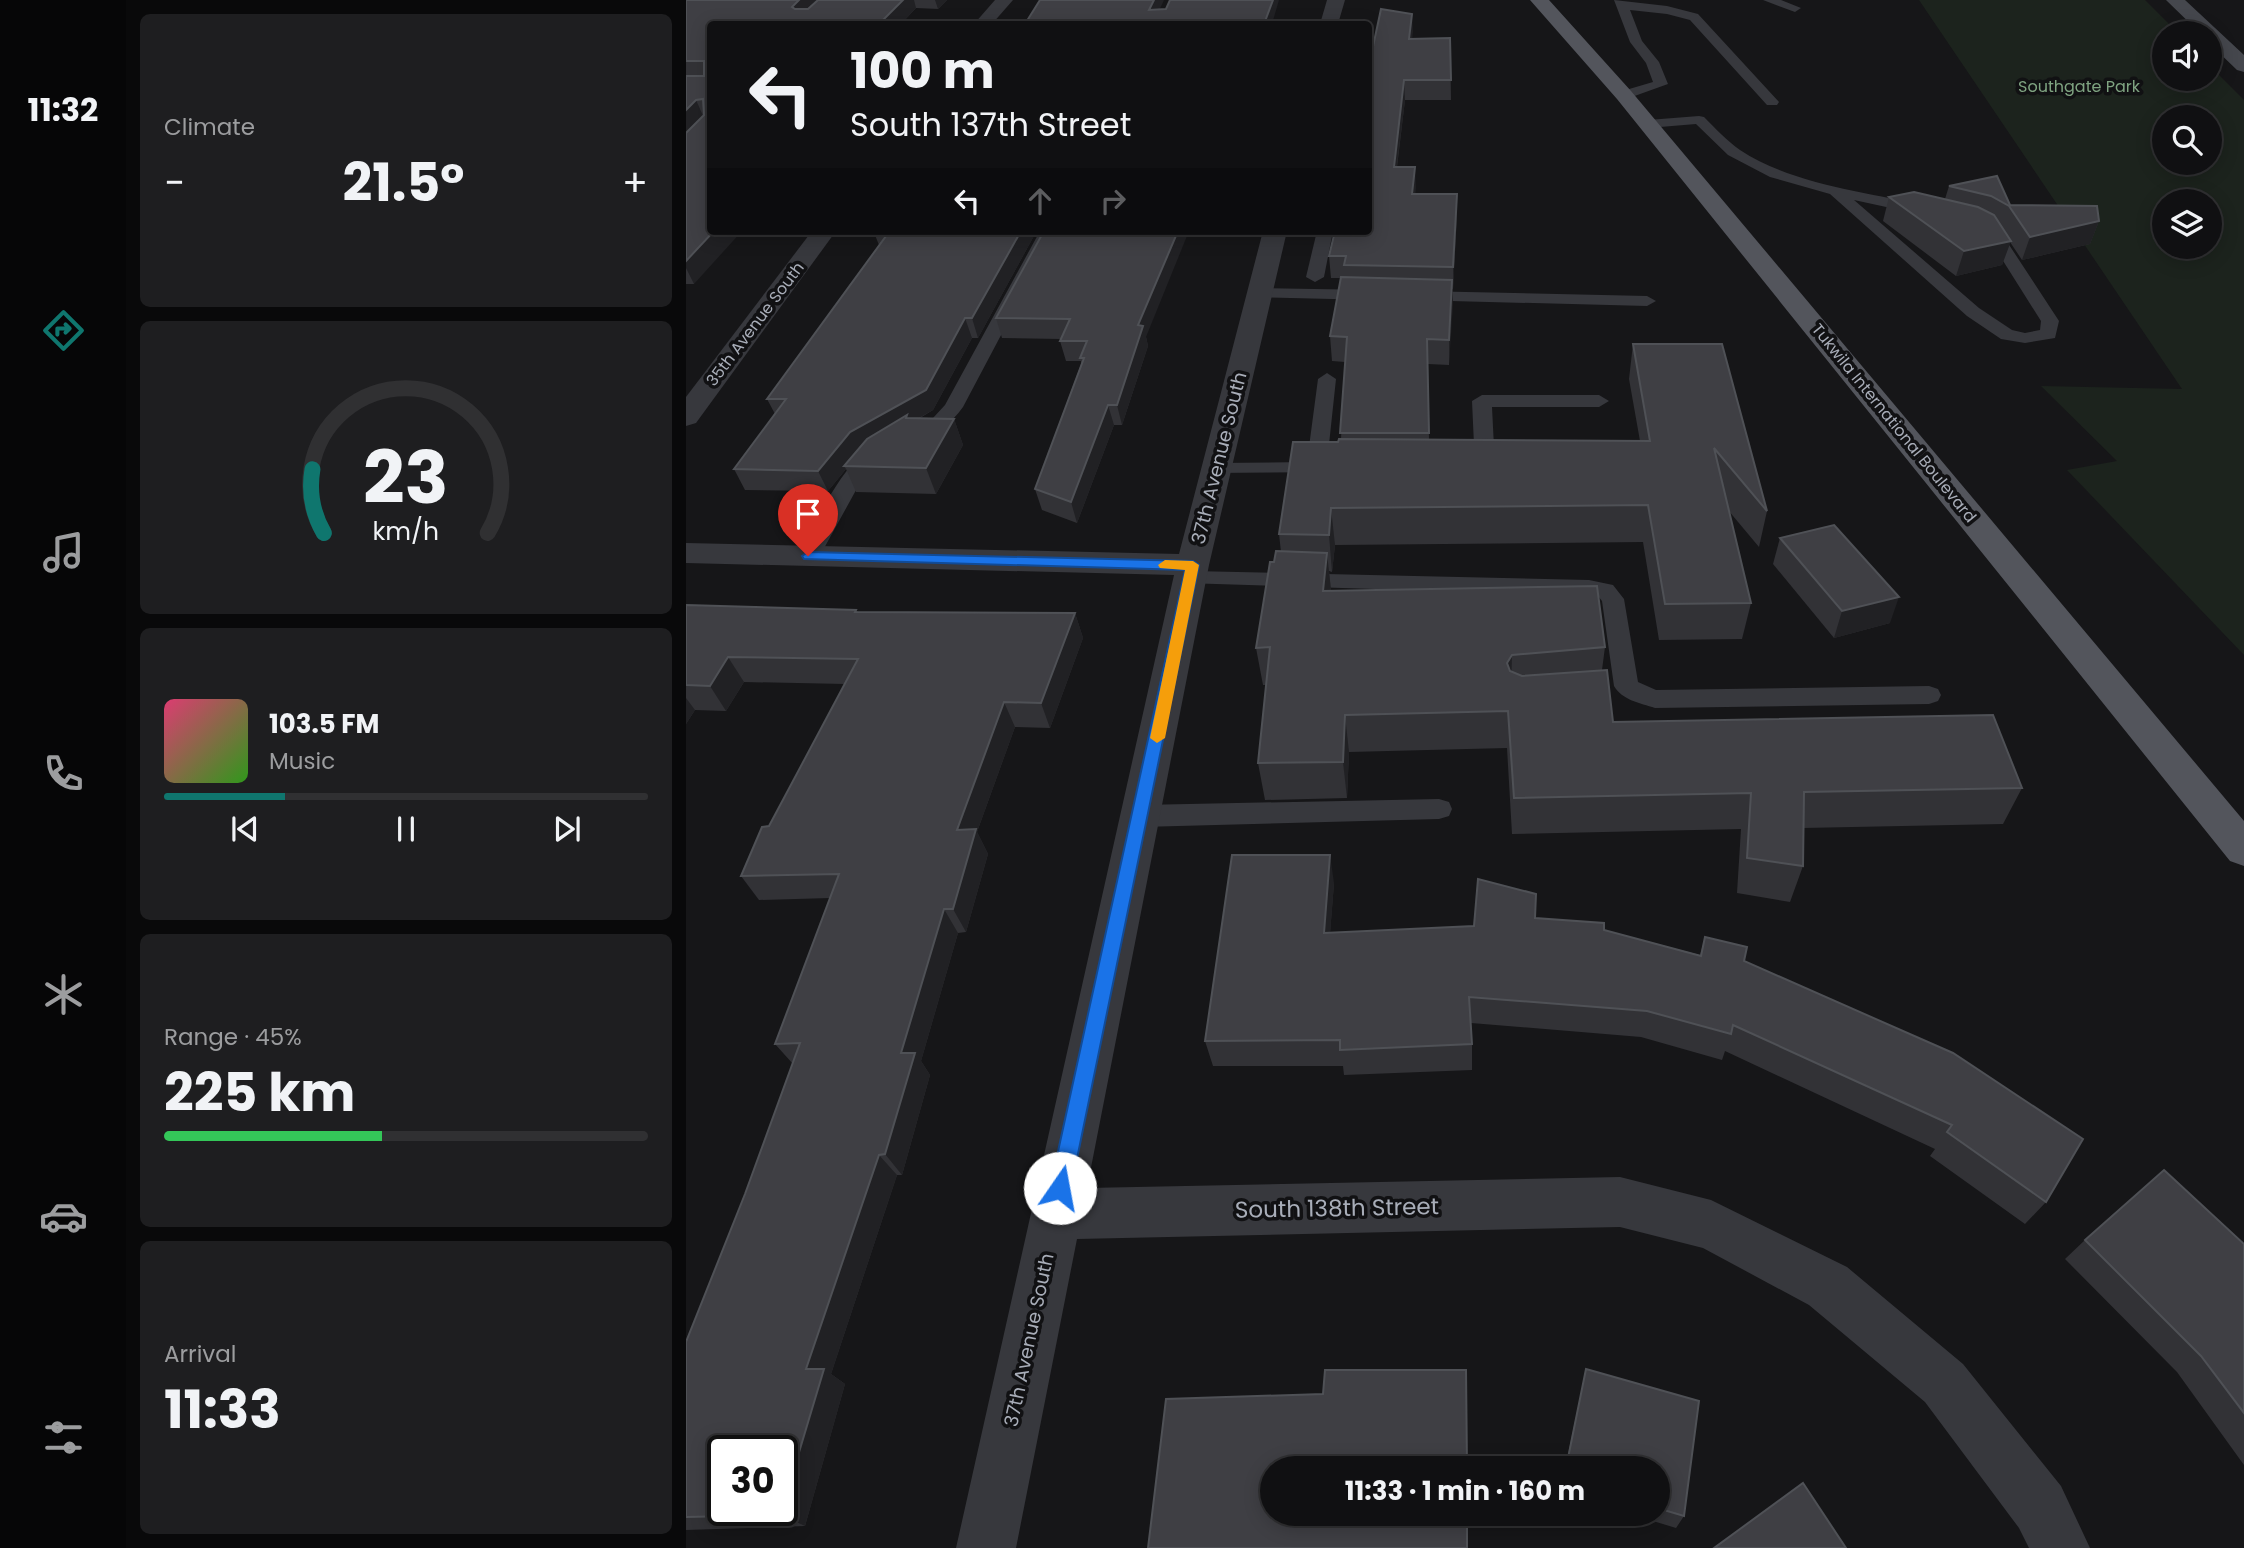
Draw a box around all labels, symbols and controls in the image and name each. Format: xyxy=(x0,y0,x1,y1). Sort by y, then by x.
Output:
map controls xyxy=(2152,21,2222,259)
button: sound xyxy=(2152,21,2222,91)
text: 100 m xyxy=(850,37,995,105)
icon: left xyxy=(735,49,826,140)
park label: Southgate Park xyxy=(2018,75,2141,98)
text: 11:32 xyxy=(28,87,98,132)
text: South 137th Street xyxy=(850,102,1131,147)
button: search xyxy=(2152,105,2222,175)
text: Climate xyxy=(164,111,255,143)
text: 21.5° xyxy=(343,146,464,219)
text: − xyxy=(164,156,185,209)
text: + xyxy=(622,156,648,209)
icon: left xyxy=(948,182,986,220)
icon: ahead xyxy=(1021,182,1059,220)
icon: right xyxy=(1094,182,1132,220)
button: layers xyxy=(2152,189,2222,259)
street label: 35th Avenue South xyxy=(701,257,809,391)
icon: directions xyxy=(39,306,88,355)
street label: Tukwila International Boulevard xyxy=(1806,319,1982,527)
street label: 37th Avenue South xyxy=(1185,369,1253,547)
text: 23 xyxy=(363,428,449,529)
pin xyxy=(778,484,838,556)
icon: arrive xyxy=(789,495,827,533)
text: km/h xyxy=(373,514,439,549)
icon: music xyxy=(39,528,88,577)
text: 103.5 FM xyxy=(269,706,379,742)
text: Music xyxy=(269,745,335,777)
icon: phone xyxy=(39,749,88,798)
icon: previous xyxy=(226,810,264,848)
icon: pause xyxy=(387,810,425,848)
icon: next xyxy=(548,810,586,848)
icon: climate xyxy=(39,970,88,1019)
text: Range · 45% xyxy=(164,1021,302,1053)
text: 225 km xyxy=(164,1056,355,1129)
position arrow xyxy=(1023,1151,1097,1225)
street label: South 138th Street xyxy=(1235,1190,1439,1226)
icon: car xyxy=(39,1192,88,1241)
street label: 37th Avenue South xyxy=(997,1251,1061,1429)
text: Arrival xyxy=(164,1338,236,1370)
text: 11:33 xyxy=(164,1373,281,1446)
icon: filters xyxy=(39,1413,88,1462)
speed limit sign: 30 xyxy=(707,1435,798,1526)
text: 11:33 · 1 min · 160 m xyxy=(1345,1473,1585,1509)

